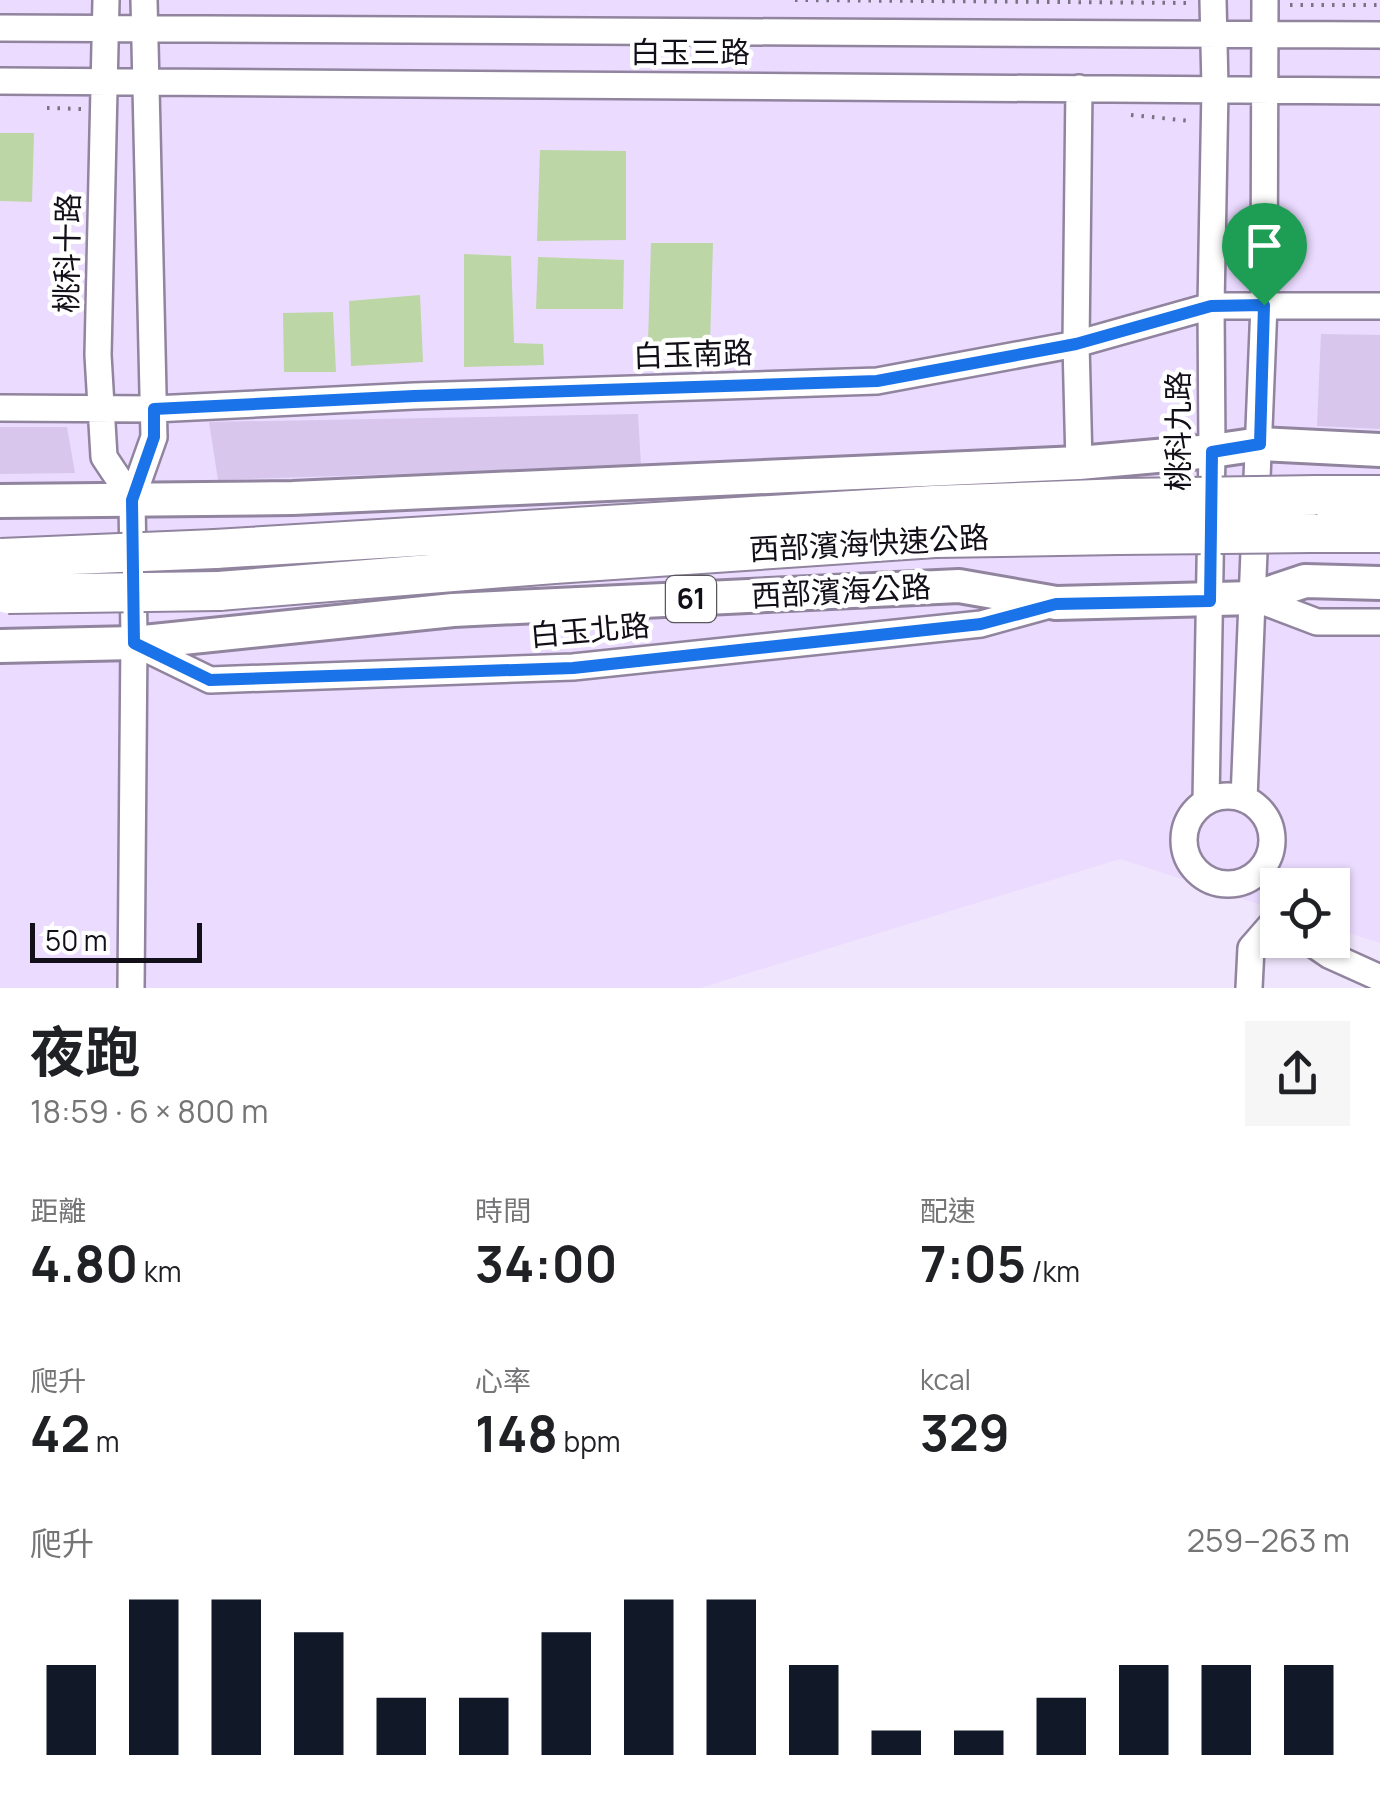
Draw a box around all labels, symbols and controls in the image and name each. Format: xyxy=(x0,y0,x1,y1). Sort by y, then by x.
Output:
street label: 白玉三路 xyxy=(630,31,750,72)
street label: 桃科十路 xyxy=(45,193,88,313)
pin xyxy=(1222,203,1307,306)
icon: arrive xyxy=(1237,218,1292,273)
street label: 白玉南路 xyxy=(632,331,754,376)
street label: 桃科九路 xyxy=(1157,371,1198,491)
street label: 西部濱海快速公路 xyxy=(748,516,990,569)
street label: 西部濱海公路 xyxy=(750,565,932,616)
road number: 61 xyxy=(666,576,716,622)
street label: 白玉北路 xyxy=(528,604,651,655)
map controls xyxy=(1260,868,1350,958)
button: locate xyxy=(1260,868,1350,958)
scale bar xyxy=(30,918,202,963)
text: 50 m xyxy=(45,921,108,959)
text: 夜跑 xyxy=(30,1013,140,1089)
button: share xyxy=(1245,1021,1350,1126)
text: 18:59 · 6 × 800 m xyxy=(30,1089,268,1133)
text: 距離 xyxy=(30,1191,86,1229)
text: 時間 xyxy=(475,1191,531,1229)
text: 配速 xyxy=(920,1191,976,1229)
text: 4.80 xyxy=(30,1229,138,1297)
text: 34:00 xyxy=(475,1229,617,1297)
text: 7:05 xyxy=(920,1229,1026,1297)
text: km xyxy=(138,1252,181,1290)
text: /km xyxy=(1026,1252,1080,1290)
text: kcal xyxy=(920,1360,971,1398)
text: 爬升 xyxy=(30,1361,86,1399)
text: 心率 xyxy=(475,1361,531,1399)
text: 329 xyxy=(920,1398,1010,1466)
text: 42 xyxy=(30,1399,90,1467)
text: 148 xyxy=(475,1399,558,1467)
text: m xyxy=(90,1422,120,1460)
text: bpm xyxy=(558,1422,620,1460)
text: 259–263 m xyxy=(1187,1518,1350,1562)
text: 爬升 xyxy=(30,1521,94,1565)

